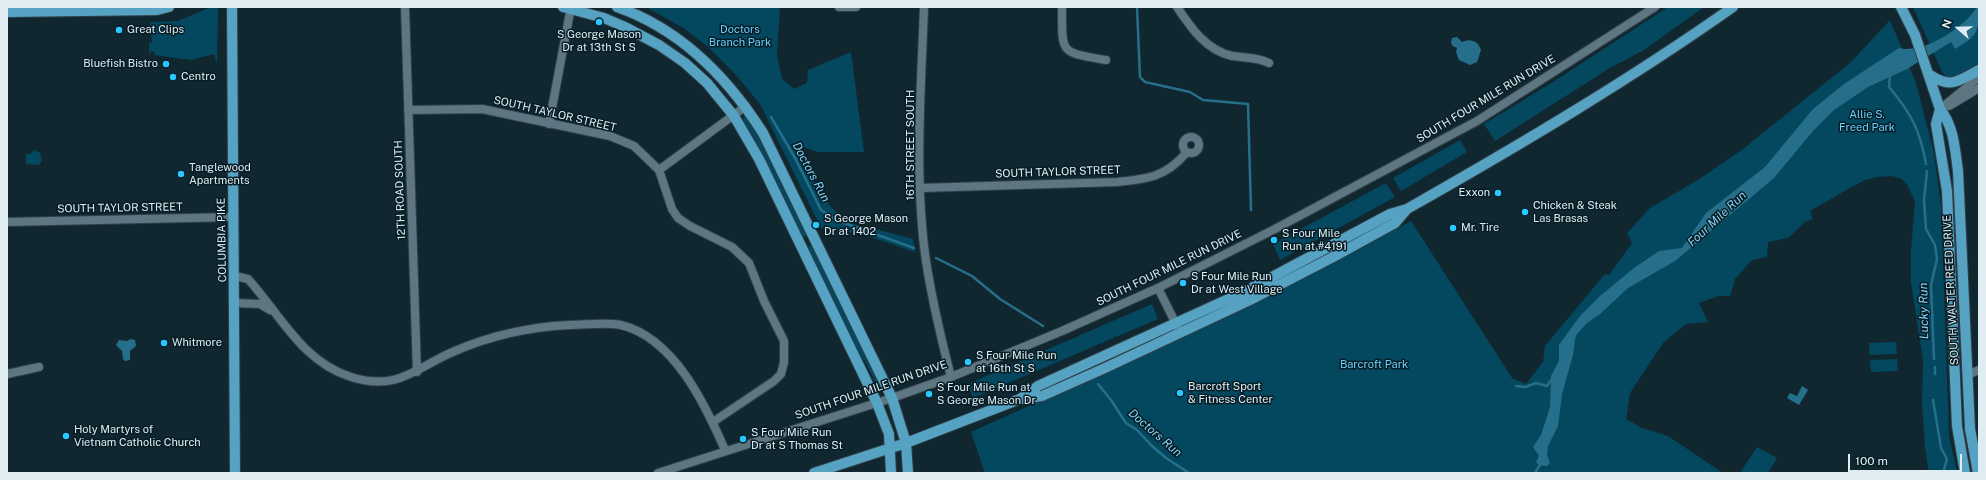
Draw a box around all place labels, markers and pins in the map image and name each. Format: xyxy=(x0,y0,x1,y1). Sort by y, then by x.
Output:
marker: S George Mason Dr at 13th St S xyxy=(594,17,604,27)
place label: Great Clips xyxy=(127,23,184,37)
marker: Great Clips xyxy=(114,25,124,35)
place label: S George Mason Dr at 13th St S xyxy=(557,28,641,54)
place label: Bluefish Bistro xyxy=(83,57,158,71)
marker: Bluefish Bistro xyxy=(161,59,171,69)
place label: Centro xyxy=(181,70,216,84)
marker: Centro xyxy=(168,72,178,82)
place label: Tanglewood Apartments xyxy=(189,161,251,187)
marker: Tanglewood Apartments xyxy=(176,169,186,179)
place label: Exxon xyxy=(1459,186,1490,200)
marker: Exxon xyxy=(1493,188,1503,198)
place label: Chicken & Steak Las Brasas xyxy=(1533,199,1617,225)
marker: Chicken & Steak Las Brasas xyxy=(1520,207,1530,217)
place label: S George Mason Dr at 1402 xyxy=(824,212,908,238)
marker: S George Mason Dr at 1402 xyxy=(811,220,821,230)
place label: Mr. Tire xyxy=(1461,221,1499,235)
marker: Mr. Tire xyxy=(1448,223,1458,233)
place label: S Four Mile Run at #4191 xyxy=(1282,227,1347,253)
marker: S Four Mile Run at #4191 xyxy=(1269,235,1279,245)
place label: S Four Mile Run Dr at West Village xyxy=(1191,270,1283,296)
marker: S Four Mile Run Dr at West Village xyxy=(1178,278,1188,288)
place label: Whitmore xyxy=(172,336,222,350)
marker: Whitmore xyxy=(159,338,169,348)
place label: S Four Mile Run at 16th St S xyxy=(976,349,1057,375)
marker: S Four Mile Run at 16th St S xyxy=(963,357,973,367)
place label: Barcroft Sport & Fitness Center xyxy=(1188,380,1273,406)
place label: S Four Mile Run at S George Mason Dr xyxy=(937,381,1036,407)
marker: Barcroft Sport & Fitness Center xyxy=(1175,388,1185,398)
marker: S Four Mile Run at S George Mason Dr xyxy=(924,389,934,399)
place label: Holy Martyrs of Vietnam Catholic Church xyxy=(74,423,201,449)
place label: S Four Mile Run Dr at S Thomas St xyxy=(751,426,843,452)
marker: Holy Martyrs of Vietnam Catholic Church xyxy=(61,431,71,441)
marker: S Four Mile Run Dr at S Thomas St xyxy=(738,434,748,444)

